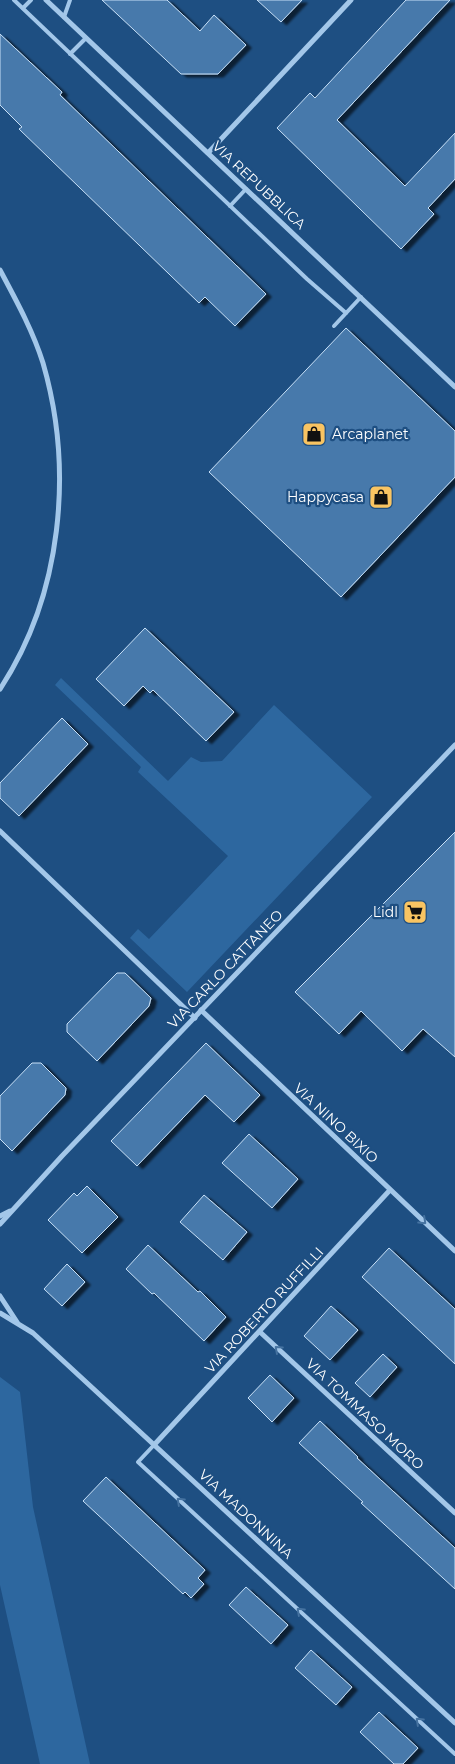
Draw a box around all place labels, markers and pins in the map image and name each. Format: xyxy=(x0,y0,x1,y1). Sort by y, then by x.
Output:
shop icon: Arcaplanet xyxy=(301,421,327,447)
place label: Arcaplanet xyxy=(332,425,409,443)
shop icon: Happycasa xyxy=(368,484,394,510)
place label: Happycasa xyxy=(287,488,364,506)
supermarket icon: Lidl xyxy=(402,899,428,925)
place label: Lidl xyxy=(373,903,398,921)

